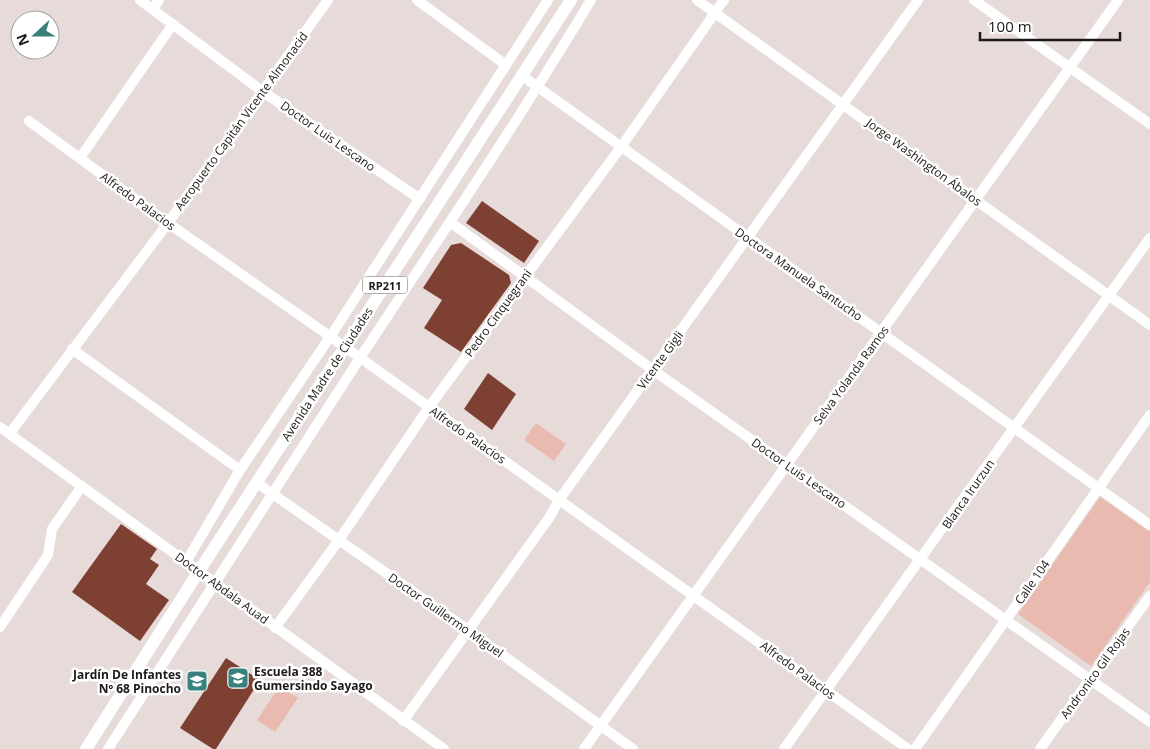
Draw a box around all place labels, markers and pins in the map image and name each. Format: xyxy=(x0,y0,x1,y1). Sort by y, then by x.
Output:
place label: Escuela 388 Gumersindo Sayago xyxy=(254,663,373,694)
place label: Jardín De Infantes Nº 68 Pinocho xyxy=(72,666,181,697)
school or university icon: Escuela 388 Gumersindo Sayago xyxy=(226,666,250,690)
school or university icon: Jardín De Infantes Nº 68 Pinocho xyxy=(185,669,209,693)

